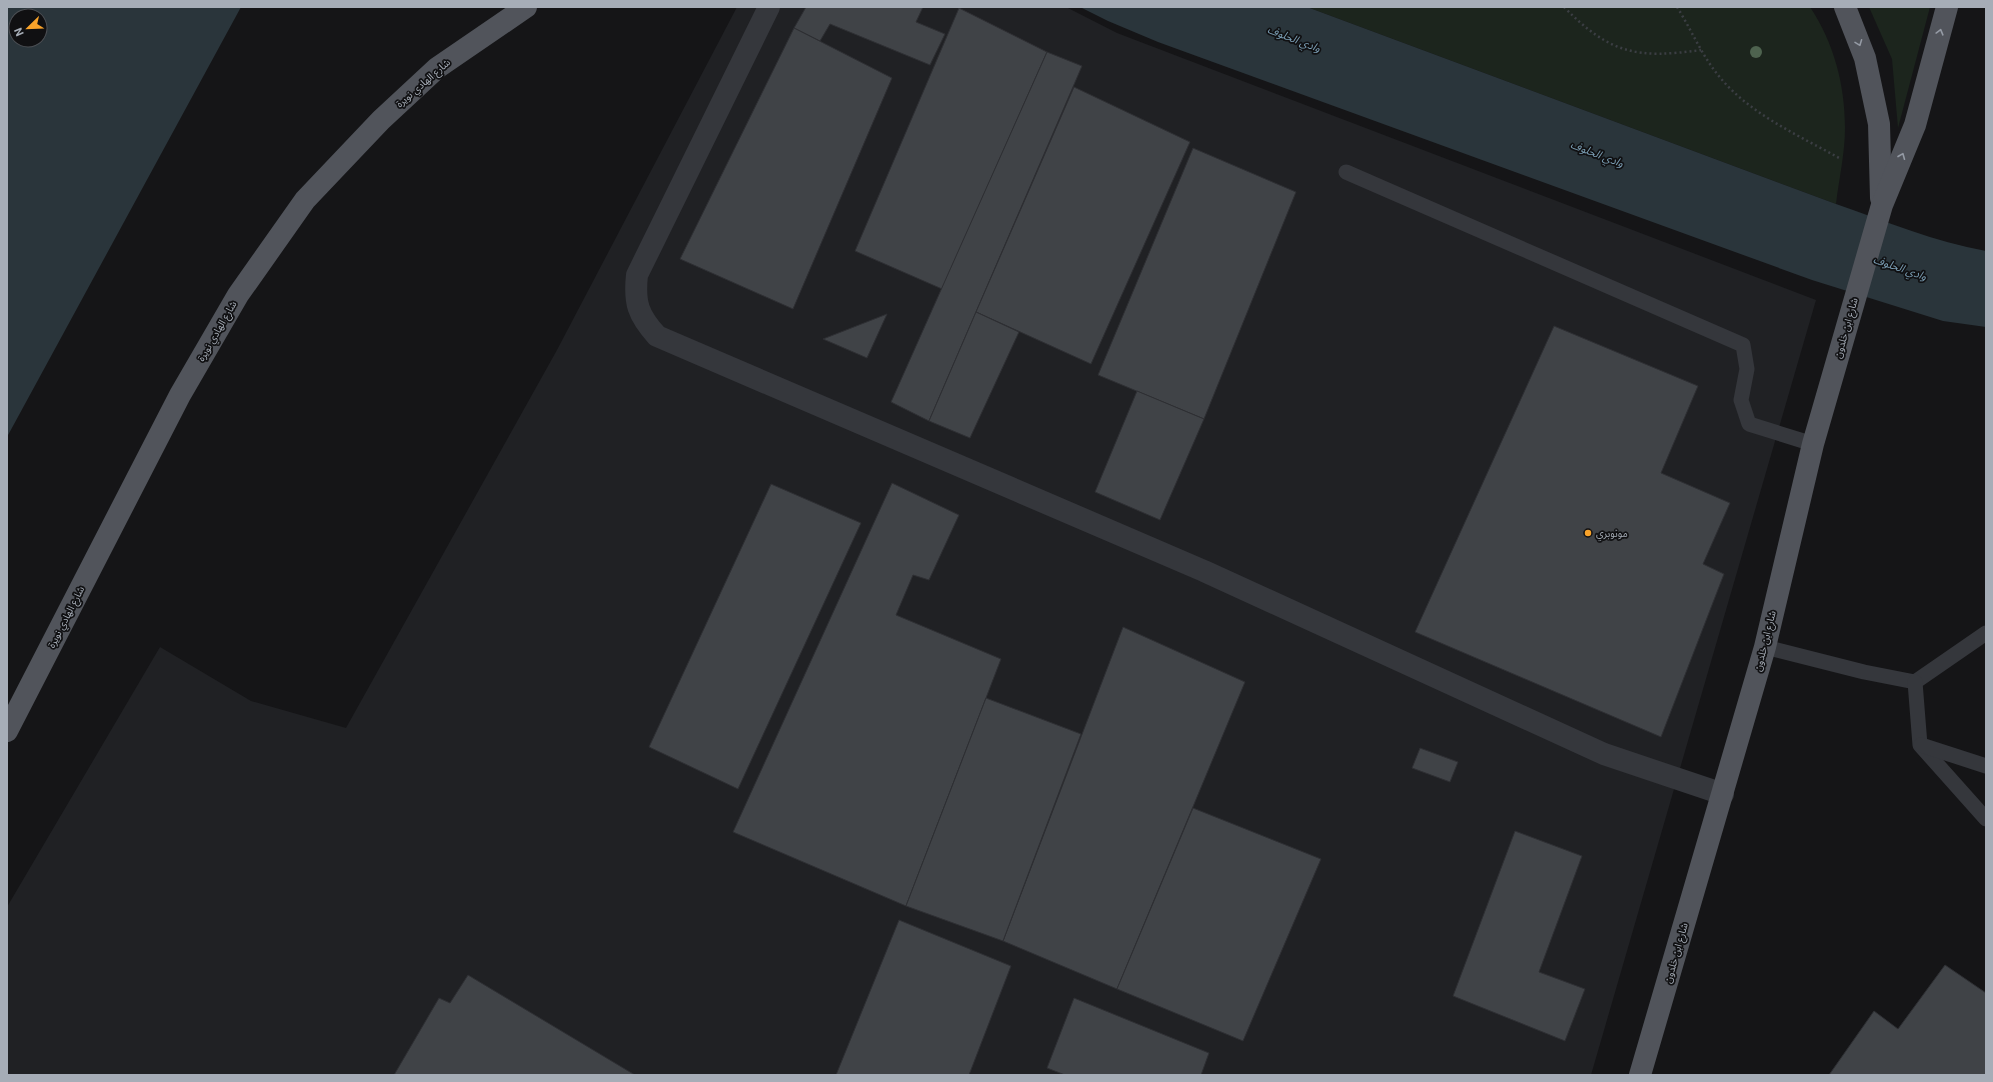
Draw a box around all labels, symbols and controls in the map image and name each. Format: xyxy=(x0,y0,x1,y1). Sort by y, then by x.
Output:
north arrow xyxy=(8,8,48,48)
water label: وادي الحلوف xyxy=(1265,23,1322,57)
text: N xyxy=(12,25,27,38)
one-way arrow xyxy=(1935,29,1944,36)
one-way arrow xyxy=(1855,40,1863,47)
street label: شارع الهادي نويرة xyxy=(394,57,454,111)
water label: وادي الحلوف xyxy=(1568,138,1625,172)
one-way arrow xyxy=(1897,153,1905,160)
water label: وادي الحلوف xyxy=(1871,253,1928,286)
street label: شارع ابن خلدون xyxy=(1832,296,1862,360)
street label: شارع الهادي نويرة xyxy=(195,299,241,364)
marker: مونوبري xyxy=(1583,528,1593,538)
place label: مونوبري xyxy=(1596,528,1628,541)
street label: شارع الهادي نويرة xyxy=(46,584,88,651)
street label: شارع ابن خلدون xyxy=(1752,609,1780,673)
street label: شارع ابن خلدون xyxy=(1662,921,1692,985)

